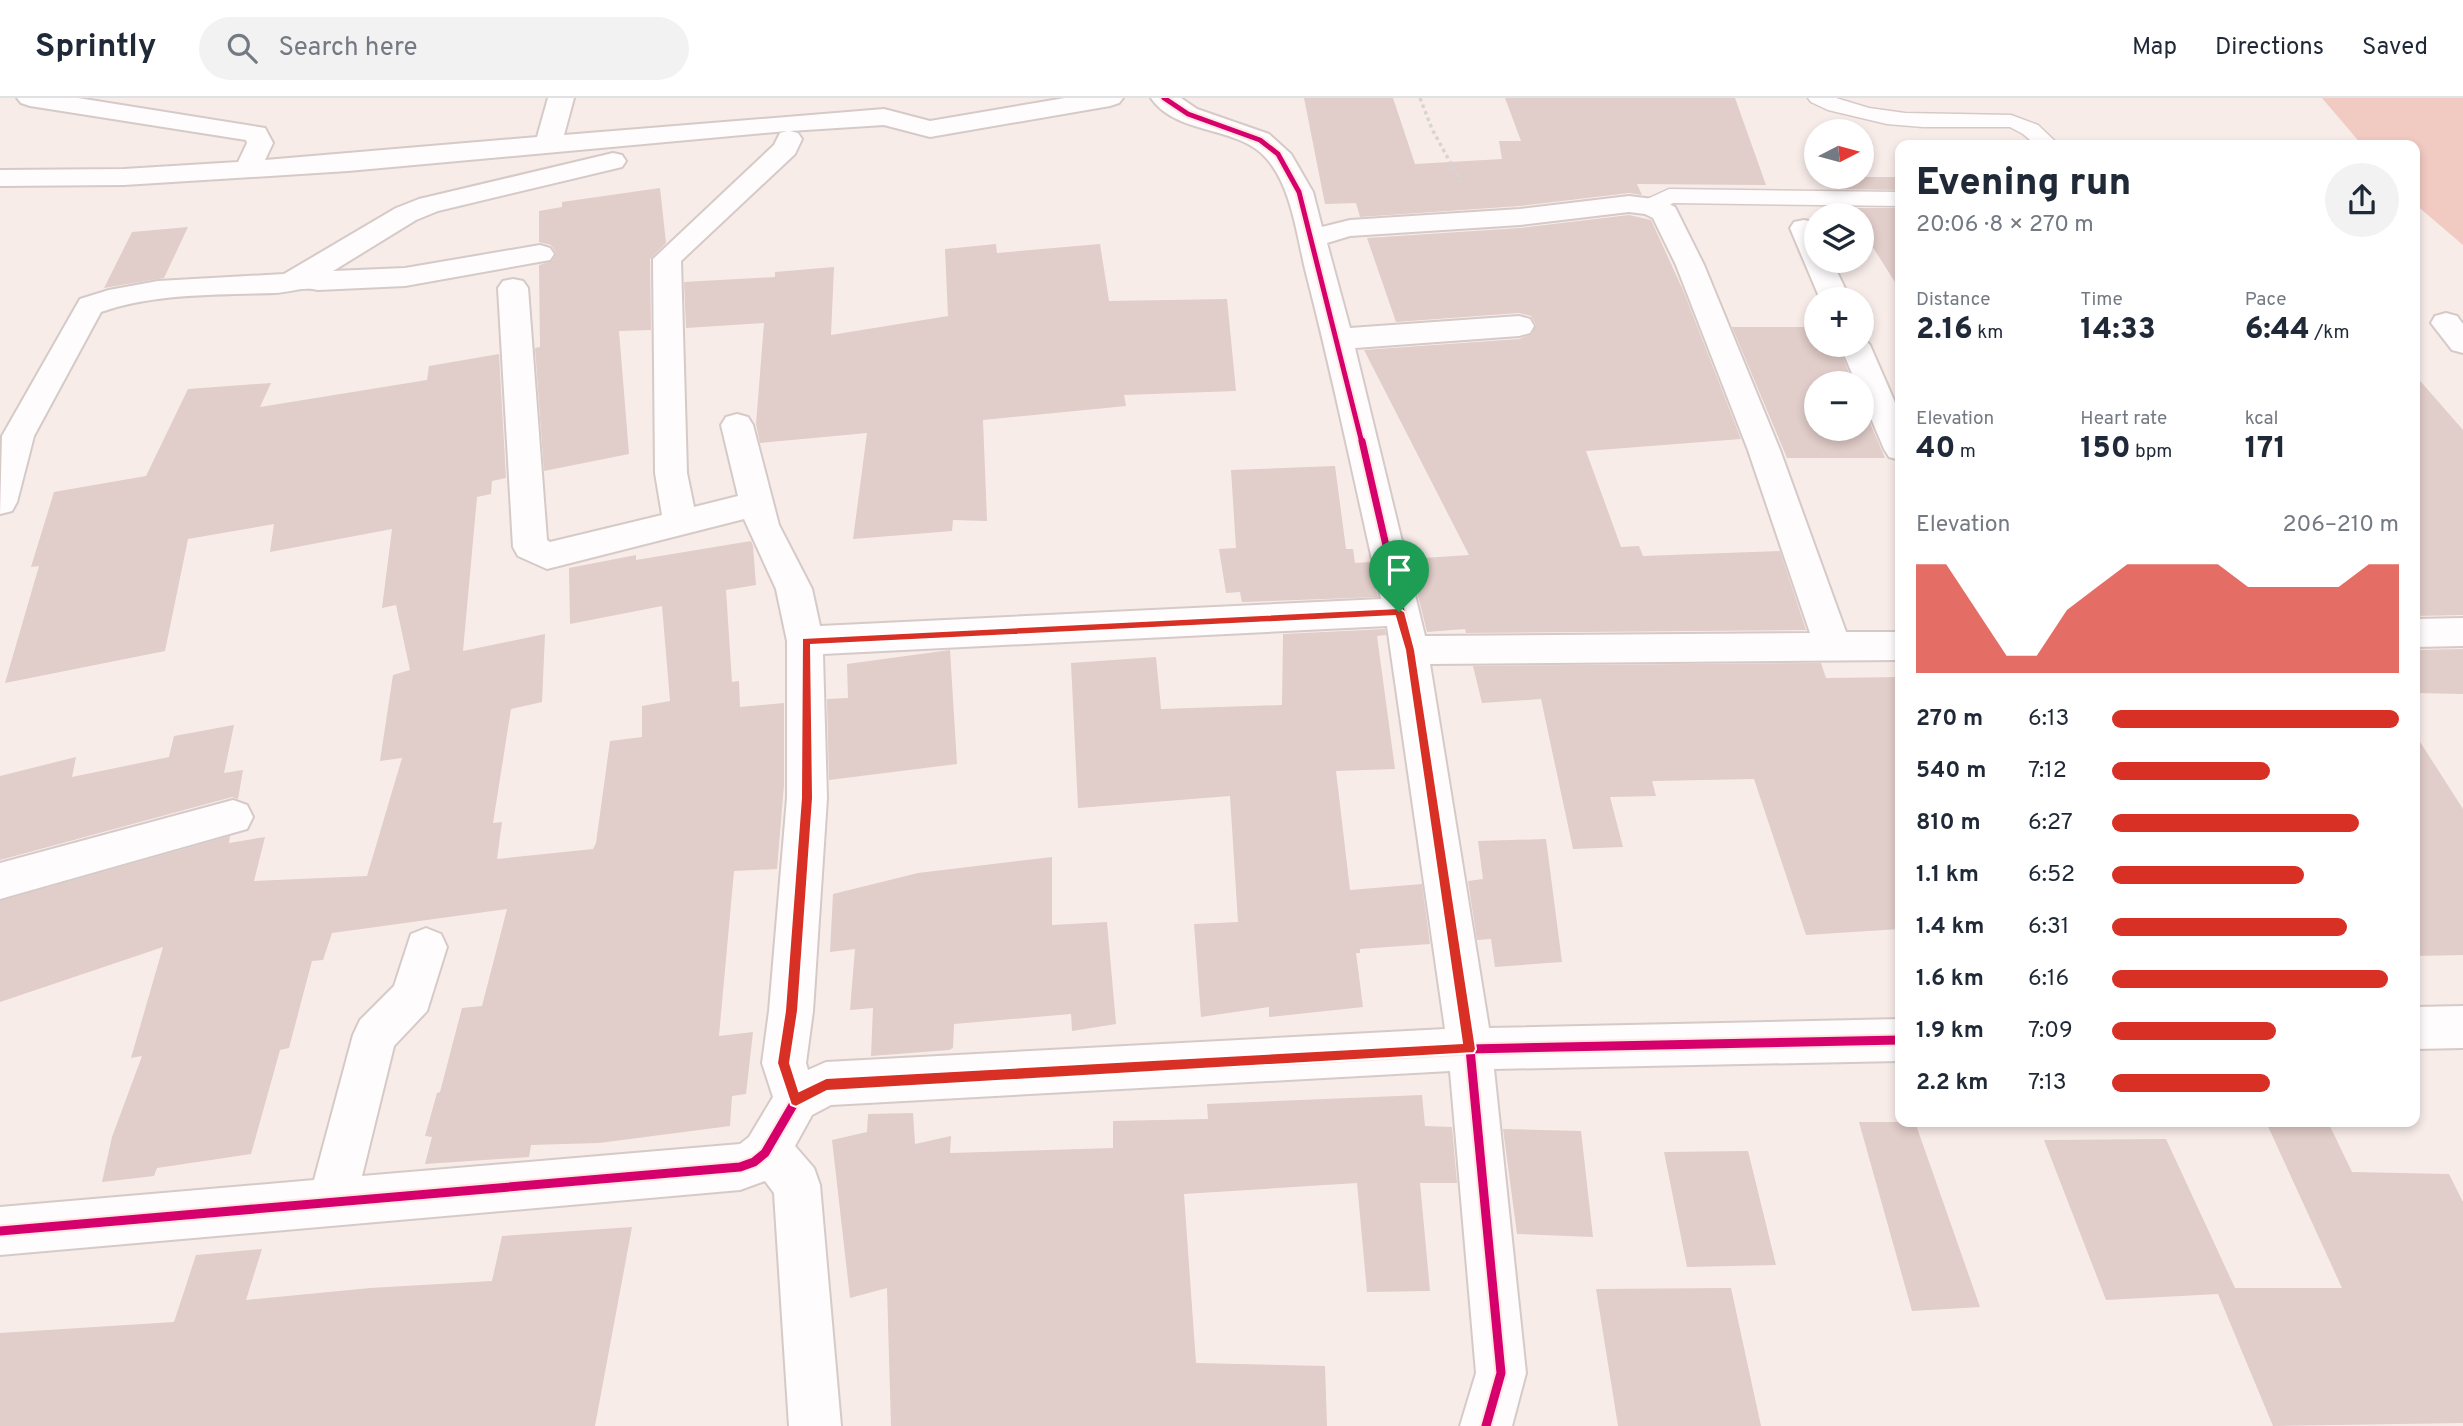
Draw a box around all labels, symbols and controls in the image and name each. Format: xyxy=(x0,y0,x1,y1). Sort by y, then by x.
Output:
search box xyxy=(199,17,689,80)
text: Sprintly xyxy=(35,27,157,69)
icon: search xyxy=(223,29,261,67)
text: Search here xyxy=(279,32,418,65)
text: Map xyxy=(2132,33,2177,63)
text: Directions xyxy=(2215,33,2324,63)
text: Saved xyxy=(2362,33,2428,63)
north arrow xyxy=(1804,119,1874,189)
map controls xyxy=(1804,119,1874,441)
text: Evening run xyxy=(1916,160,2131,209)
button: share xyxy=(2325,163,2399,237)
button: layers xyxy=(1804,203,1874,273)
text: 20:06 · 8 × 270 m xyxy=(1916,211,2094,240)
button: + xyxy=(1804,287,1874,357)
text: Distance xyxy=(1916,288,1991,312)
text: Time xyxy=(2080,288,2123,312)
text: Pace xyxy=(2245,288,2286,312)
text: 2.16 xyxy=(1916,312,1973,349)
text: 14:33 xyxy=(2080,312,2156,349)
text: 6:44 xyxy=(2245,312,2310,349)
text: km xyxy=(1973,321,2003,345)
text: /km xyxy=(2310,321,2350,345)
button: − xyxy=(1804,371,1874,441)
text: Elevation xyxy=(1916,407,1994,431)
text: Heart rate xyxy=(2080,407,2167,431)
text: kcal xyxy=(2245,407,2278,431)
text: 40 xyxy=(1916,431,1955,468)
text: 150 xyxy=(2080,431,2131,468)
text: 171 xyxy=(2245,431,2286,468)
text: m xyxy=(1955,440,1976,464)
text: bpm xyxy=(2131,440,2172,464)
text: Elevation xyxy=(1916,511,2011,540)
text: 206–210 m xyxy=(2282,511,2399,540)
pin xyxy=(1369,540,1429,612)
icon: arrive xyxy=(1380,551,1418,589)
text: 270 m xyxy=(1916,705,1983,734)
text: 6:13 xyxy=(2028,705,2069,734)
text: 540 m xyxy=(1916,757,1986,786)
text: 7:12 xyxy=(2028,757,2067,786)
text: 810 m xyxy=(1916,809,1981,838)
text: 6:27 xyxy=(2028,809,2073,838)
text: 1.1 km xyxy=(1916,861,1979,890)
text: 6:52 xyxy=(2028,861,2075,890)
text: 1.4 km xyxy=(1916,913,1984,942)
text: 6:31 xyxy=(2028,913,2069,942)
text: 1.6 km xyxy=(1916,965,1984,994)
text: 6:16 xyxy=(2028,965,2069,994)
text: 1.9 km xyxy=(1916,1017,1984,1046)
text: 7:09 xyxy=(2028,1017,2073,1046)
text: 2.2 km xyxy=(1916,1069,1989,1098)
text: 7:13 xyxy=(2028,1069,2067,1098)

